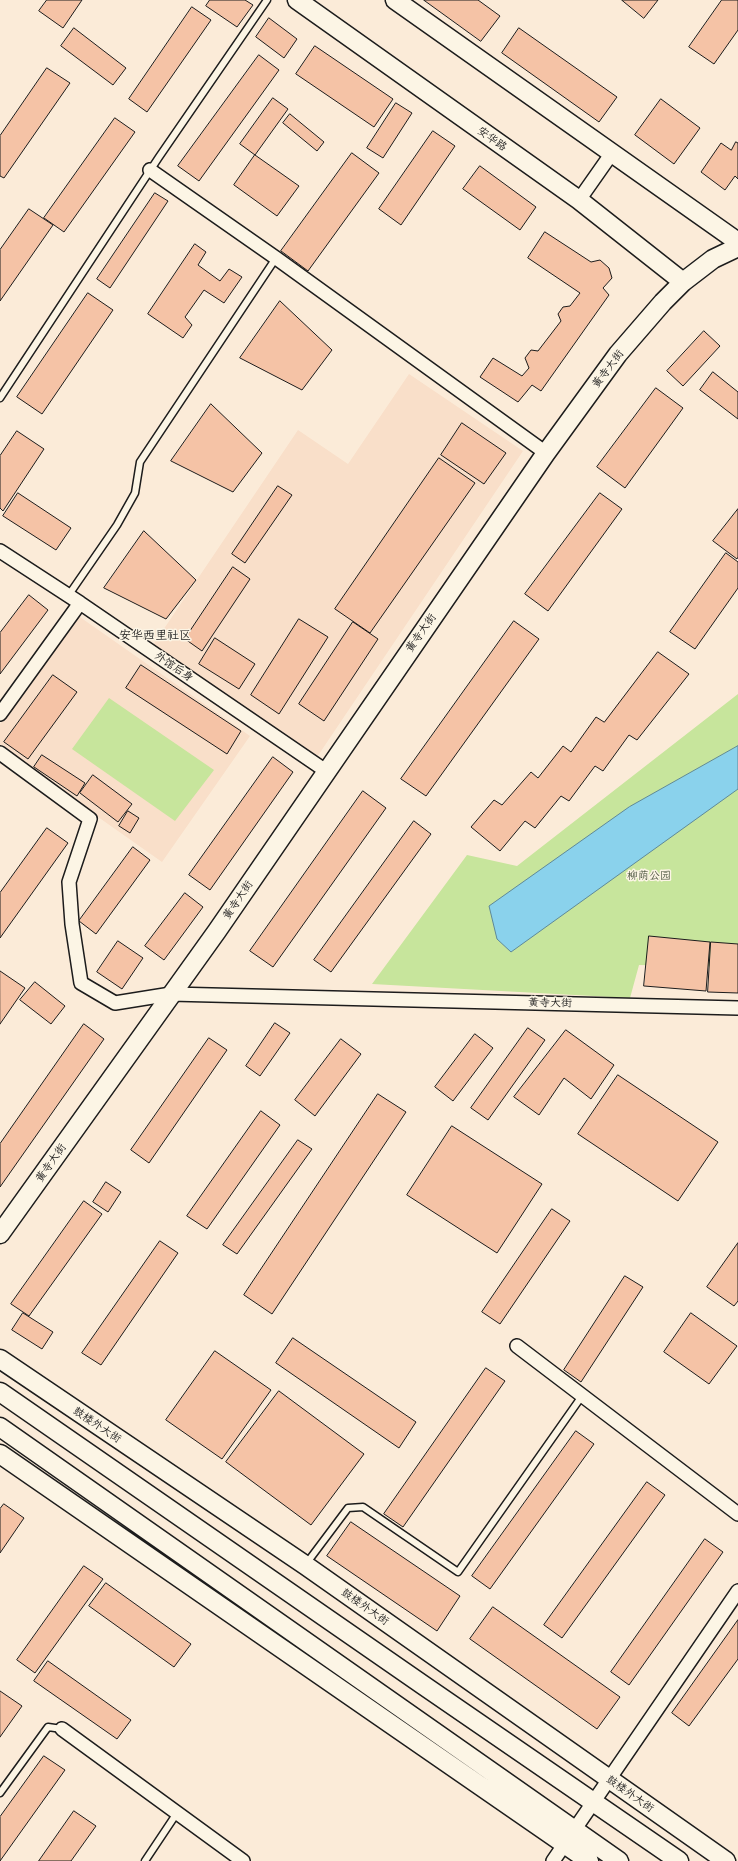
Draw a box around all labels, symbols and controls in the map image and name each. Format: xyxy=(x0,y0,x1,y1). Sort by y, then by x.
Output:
street label: 安华路 xyxy=(475,124,509,154)
street label: 黄寺大街 xyxy=(589,347,627,391)
street label: 黄寺大街 xyxy=(403,611,439,655)
district label: 安华西里社区 xyxy=(119,629,191,643)
street label: 外馆后身 xyxy=(152,649,196,685)
park label: 柳荫公园 xyxy=(627,869,671,883)
street label: 黄寺大街 xyxy=(220,878,256,922)
street label: 黄寺大街 xyxy=(528,996,572,1010)
street label: 黄寺大街 xyxy=(33,1141,69,1185)
street label: 鼓楼外大街 xyxy=(71,1404,123,1446)
street label: 鼓楼外大街 xyxy=(339,1586,391,1628)
street label: 鼓楼外大街 xyxy=(604,1773,656,1815)

